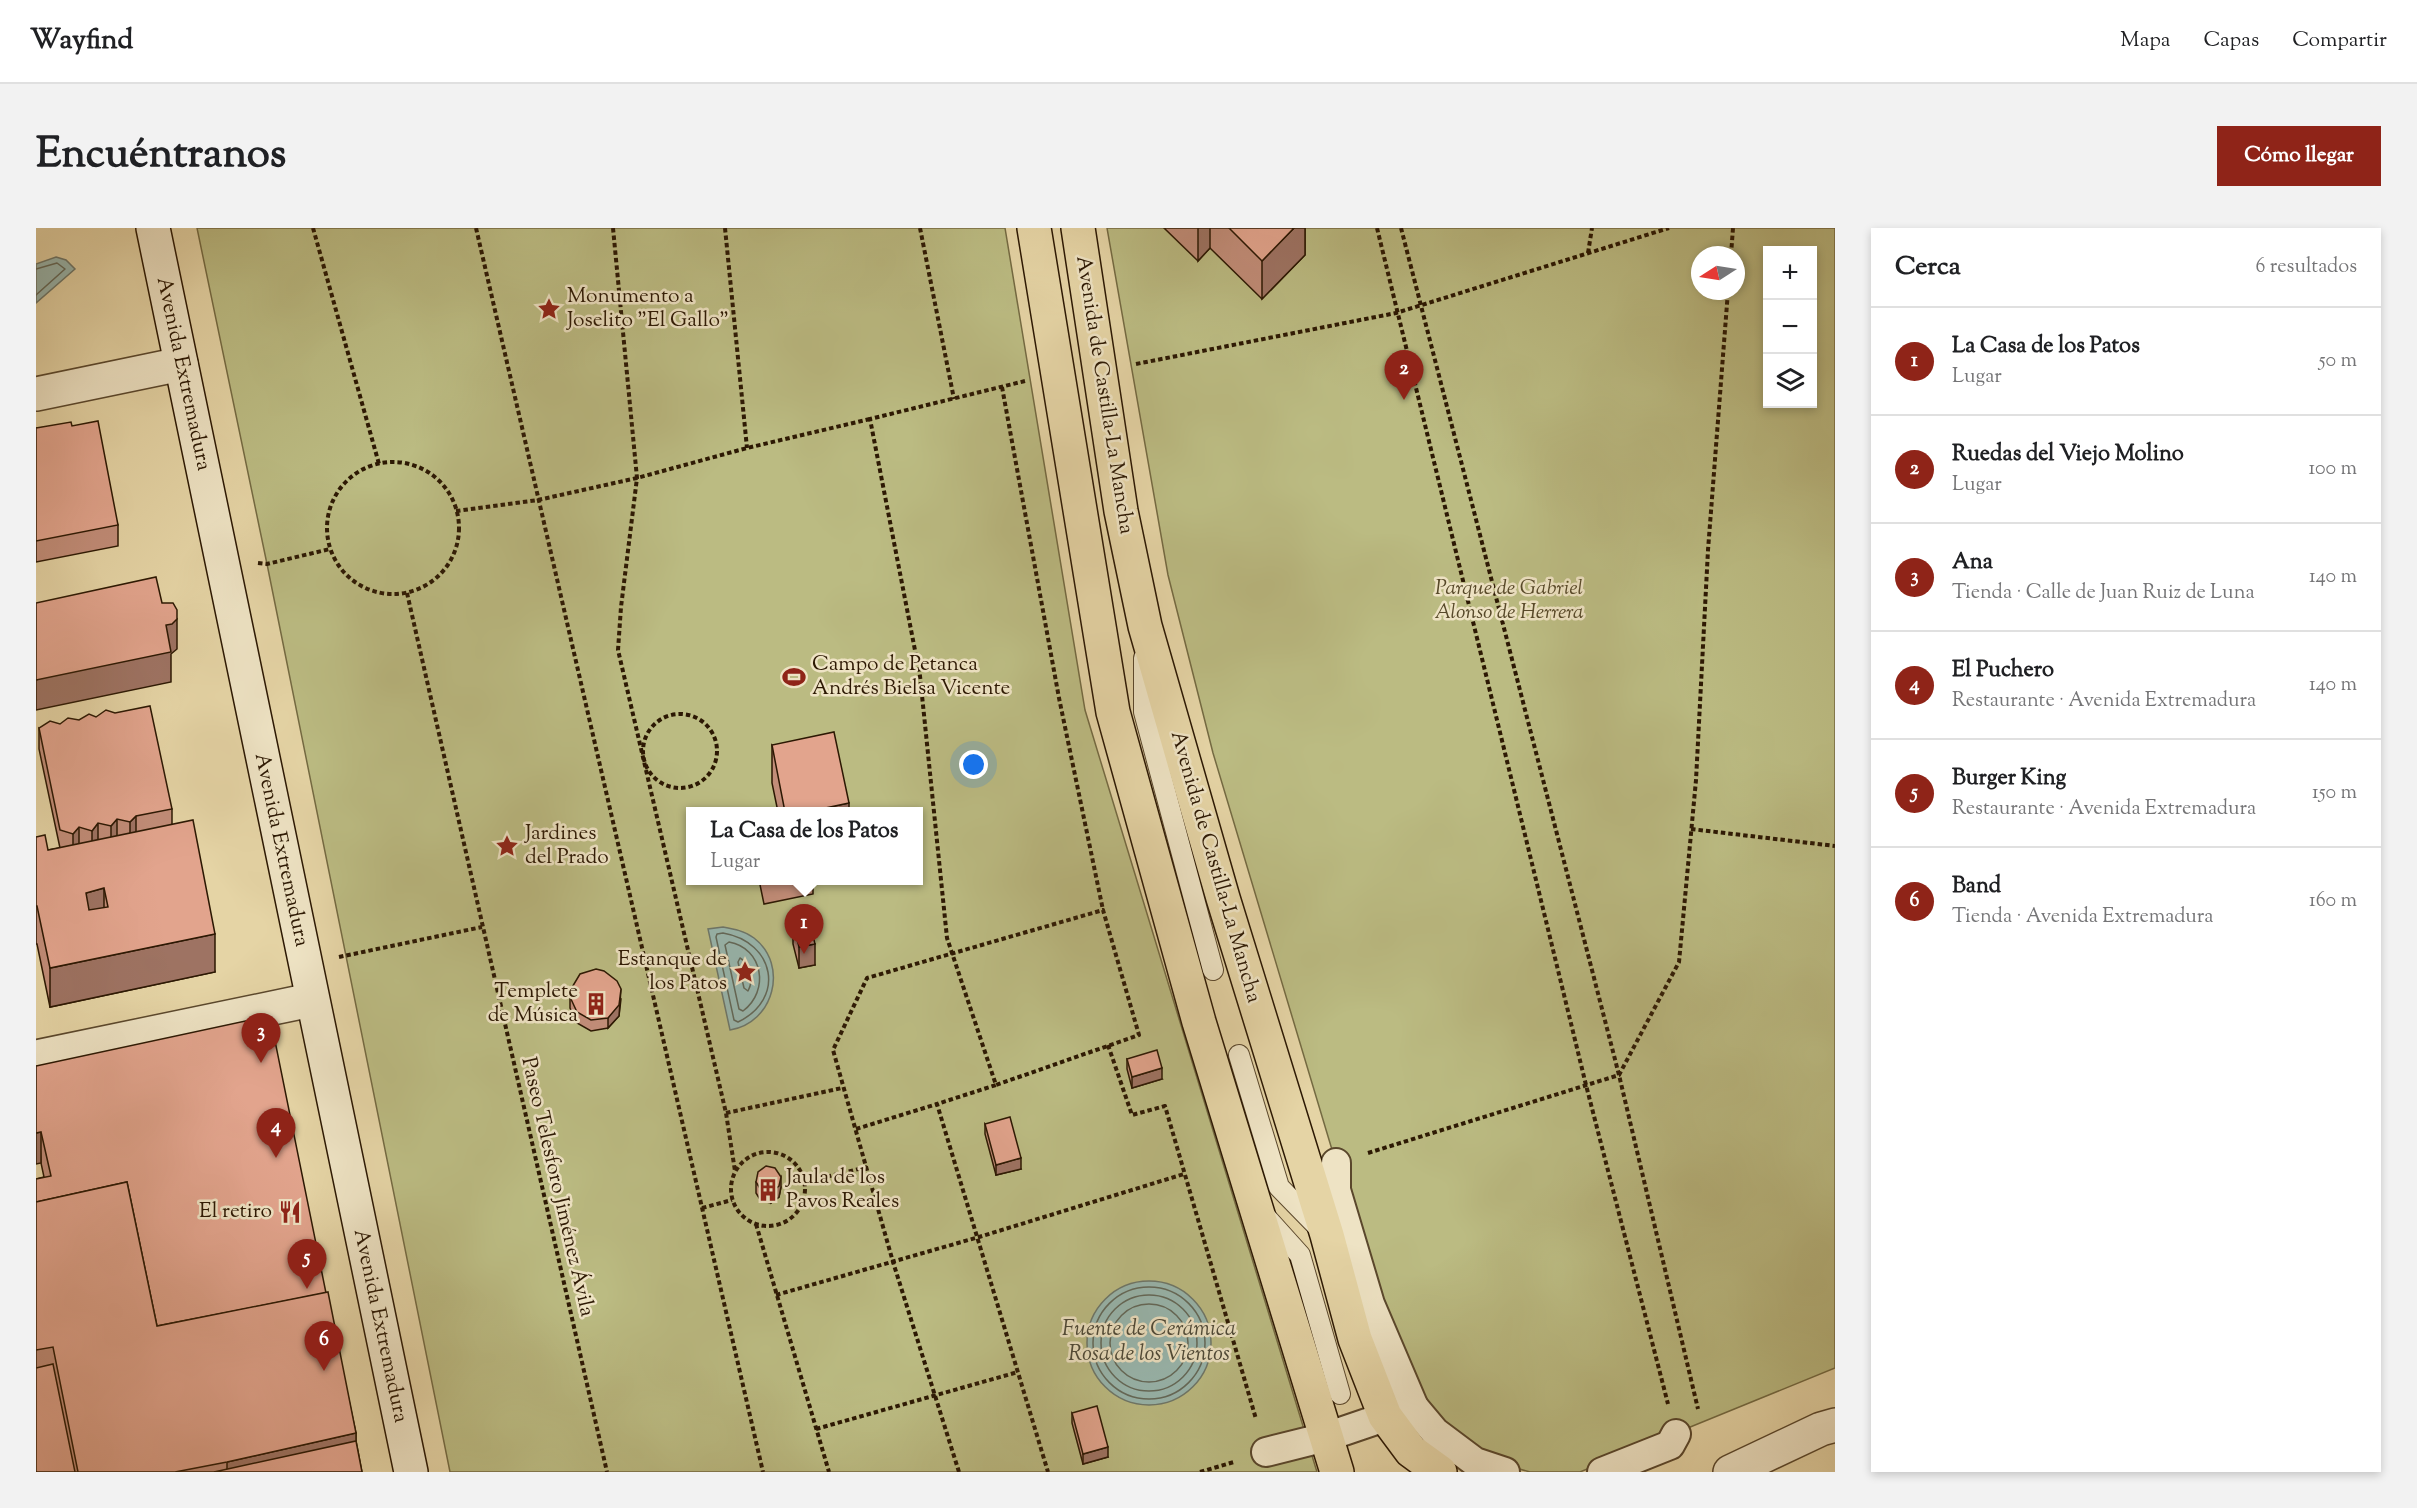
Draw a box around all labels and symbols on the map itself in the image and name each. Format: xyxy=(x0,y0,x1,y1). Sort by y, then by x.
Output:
north arrow xyxy=(1691,246,1745,300)
street label: Avenida de Castilla-La Mancha xyxy=(1067,254,1141,537)
street label: Avenida Extremadura xyxy=(148,274,218,474)
place label: Monumento a Joselito "El Gallo" xyxy=(566,282,729,336)
place icon: Monumento a Joselito "El Gallo" xyxy=(536,296,562,322)
pin: 2 xyxy=(1384,350,1424,400)
park label: Parque de Gabriel Alonso de Herrera xyxy=(1434,574,1584,628)
place label: Campo de Petanca Andrés Bielsa Vicente xyxy=(812,650,1010,704)
sports icon: Campo de Petanca Andrés Bielsa Vicente xyxy=(781,664,807,690)
street label: Avenida de Castilla-La Mancha xyxy=(1162,728,1268,1007)
street label: Avenida Extremadura xyxy=(246,750,316,950)
your location xyxy=(959,750,988,779)
place label: Jardines del Prado xyxy=(524,819,609,873)
place icon: Jardines del Prado xyxy=(494,833,520,859)
pin: 1 xyxy=(784,904,824,954)
place label: Estanque de los Patos xyxy=(618,945,727,999)
place icon: Estanque de los Patos xyxy=(732,959,758,985)
place label: Templete de Música xyxy=(488,977,578,1031)
building icon: Templete de Música xyxy=(583,991,609,1017)
pin: 3 xyxy=(242,1014,280,1063)
street label: Paseo Telesforo Jiménez Ávila xyxy=(513,1054,602,1320)
pin: 4 xyxy=(256,1108,296,1158)
place label: Jaula de los Pavos Reales xyxy=(785,1163,899,1217)
building icon: Jaula de los Pavos Reales xyxy=(755,1177,781,1203)
place label: El retiro xyxy=(199,1197,272,1227)
restaurant icon: El retiro xyxy=(277,1199,303,1225)
street label: Avenida Extremadura xyxy=(345,1226,415,1426)
pin: 5 xyxy=(288,1240,326,1289)
water label: Fuente de Cerámica Rosa de los Vientos xyxy=(1062,1314,1236,1371)
pin: 6 xyxy=(304,1322,344,1371)

